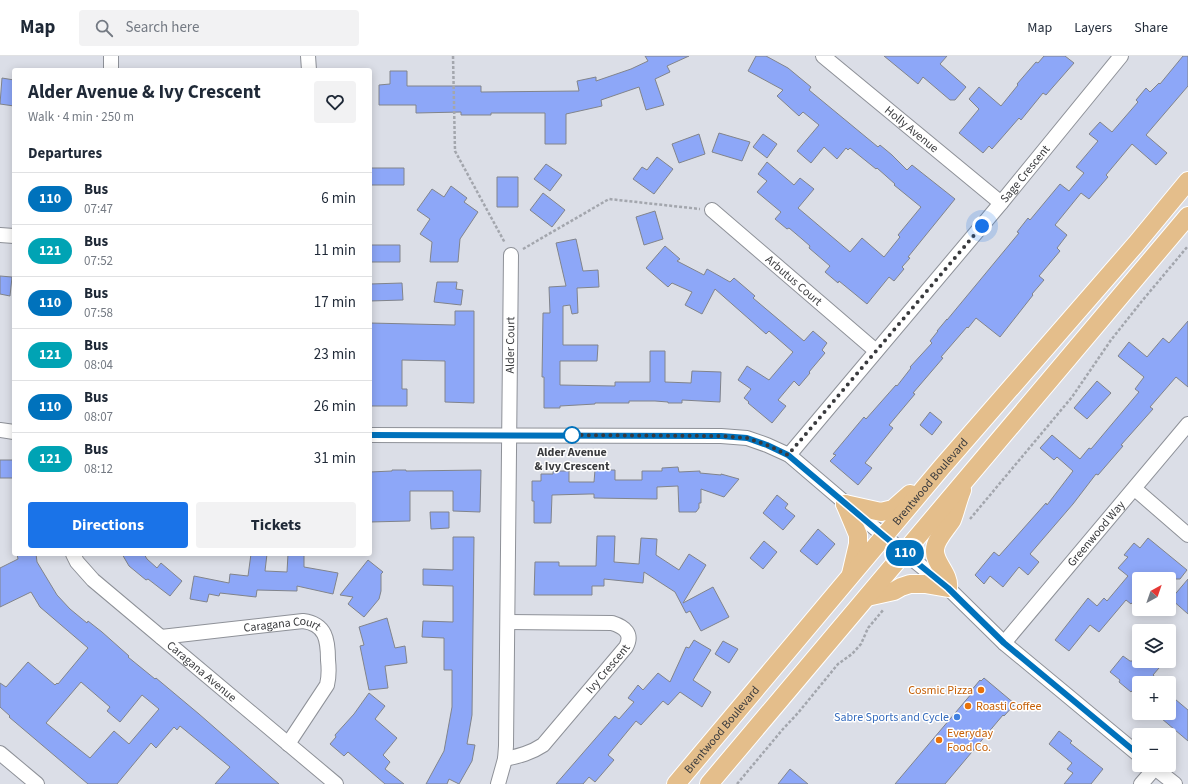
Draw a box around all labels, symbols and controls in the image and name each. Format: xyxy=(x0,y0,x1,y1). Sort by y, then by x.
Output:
search box xyxy=(79,10,359,46)
text: Map xyxy=(20,14,55,41)
icon: search xyxy=(93,17,115,39)
text: Search here xyxy=(125,17,199,38)
text: Map xyxy=(1027,18,1052,38)
text: Layers xyxy=(1074,18,1112,38)
text: Share xyxy=(1134,18,1168,38)
text: Alder Avenue & Ivy Crescent xyxy=(28,79,261,106)
button: heart xyxy=(314,81,356,123)
street label: Holly Avenue xyxy=(881,102,942,157)
text: Walk · 4 min · 250 m xyxy=(28,108,134,126)
street label: Sage Crescent xyxy=(996,141,1054,207)
text: Departures xyxy=(28,143,102,164)
text: Bus xyxy=(84,179,108,200)
text: 6 min xyxy=(321,188,356,209)
text: 110 xyxy=(39,189,61,209)
text: 07:47 xyxy=(84,200,113,218)
your location xyxy=(972,216,992,236)
text: Bus xyxy=(84,231,108,252)
text: 11 min xyxy=(314,240,356,261)
text: 121 xyxy=(39,241,61,261)
text: 07:52 xyxy=(84,252,113,270)
street label: Arbutus Court xyxy=(761,252,826,310)
text: Bus xyxy=(84,283,108,304)
text: 17 min xyxy=(314,292,356,313)
text: 110 xyxy=(39,293,61,313)
text: 07:58 xyxy=(84,304,113,322)
street label: Alder Court xyxy=(502,317,519,374)
text: Bus xyxy=(84,335,108,356)
text: 23 min xyxy=(314,344,356,365)
text: 121 xyxy=(39,345,61,365)
text: 08:04 xyxy=(84,356,113,374)
text: Bus xyxy=(84,387,108,408)
text: 26 min xyxy=(314,396,356,417)
text: 110 xyxy=(39,397,61,417)
text: 08:07 xyxy=(84,408,113,426)
marker: Alder Avenue & Ivy Crescent xyxy=(563,426,581,444)
street label: Brentwood Boulevard xyxy=(889,435,972,529)
text: Bus xyxy=(84,439,108,460)
place label: Alder Avenue & Ivy Crescent xyxy=(534,444,610,475)
text: 31 min xyxy=(314,448,356,469)
text: 121 xyxy=(39,449,61,469)
text: 08:12 xyxy=(84,460,113,478)
street label: Greenwood Way xyxy=(1064,497,1129,571)
button: Directions xyxy=(28,502,188,548)
button: Tickets xyxy=(196,502,356,548)
line badge: 110 xyxy=(882,540,928,566)
text: 110 xyxy=(894,543,916,563)
north arrow xyxy=(1132,572,1176,616)
map controls xyxy=(1132,572,1176,772)
street label: Caragana Court xyxy=(243,613,324,637)
button: layers xyxy=(1132,624,1176,668)
street label: Caragana Avenue xyxy=(163,637,240,706)
street label: Ivy Crescent xyxy=(582,641,635,697)
button: + xyxy=(1132,676,1176,720)
street label: Brentwood Boulevard xyxy=(680,682,764,777)
place label: Cosmic Pizza xyxy=(908,682,973,699)
marker: Cosmic Pizza xyxy=(976,685,986,695)
place label: Roasti Coffee xyxy=(976,698,1041,715)
marker: Roasti Coffee xyxy=(963,701,973,711)
place label: Sabre Sports and Cycle xyxy=(834,709,949,726)
marker: Sabre Sports and Cycle xyxy=(952,712,962,722)
place label: Everyday Food Co. xyxy=(947,725,993,756)
button: − xyxy=(1132,728,1176,772)
marker: Everyday Food Co. xyxy=(934,735,944,745)

